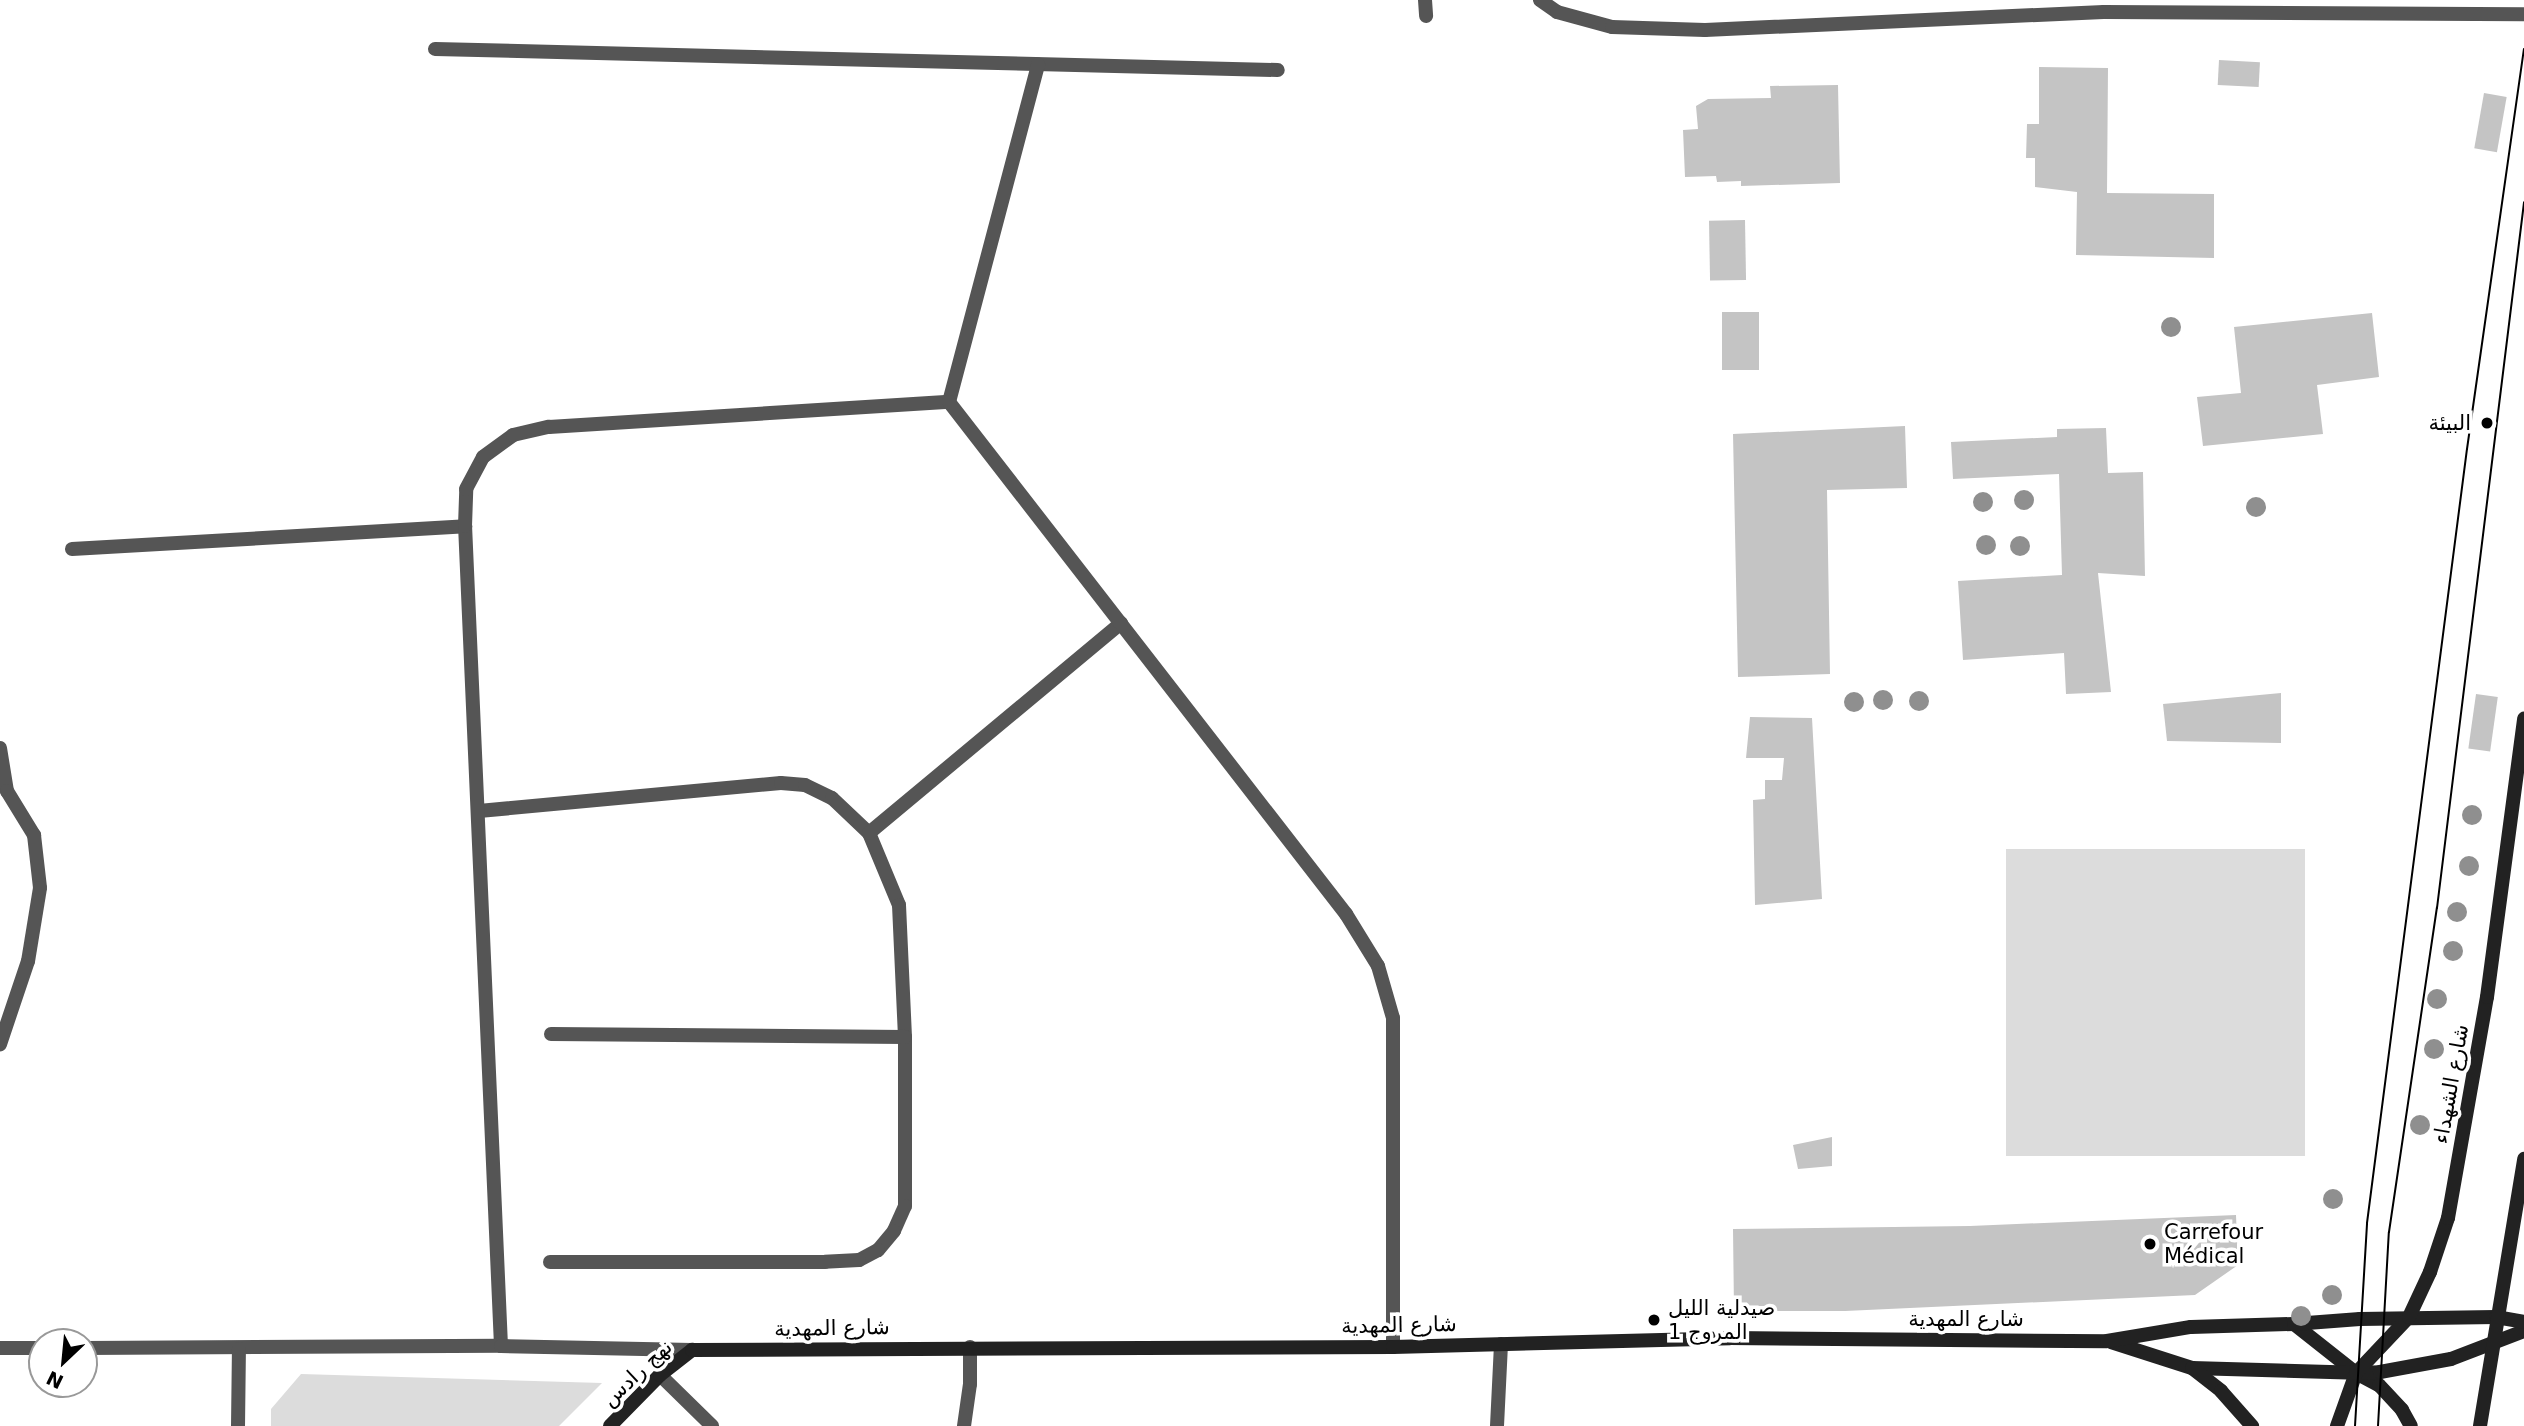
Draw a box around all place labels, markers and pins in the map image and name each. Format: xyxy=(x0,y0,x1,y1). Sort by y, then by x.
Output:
place label: البيئة xyxy=(2428,410,2471,436)
marker: البيئة xyxy=(2477,413,2497,433)
place label: Carrefour Médical xyxy=(2164,1219,2263,1269)
marker: Carrefour Médical xyxy=(2142,1236,2158,1252)
place label: صيدلية الليل المروج 1 xyxy=(1668,1295,1775,1345)
marker: صيدلية الليل المروج 1 xyxy=(1646,1312,1662,1328)

